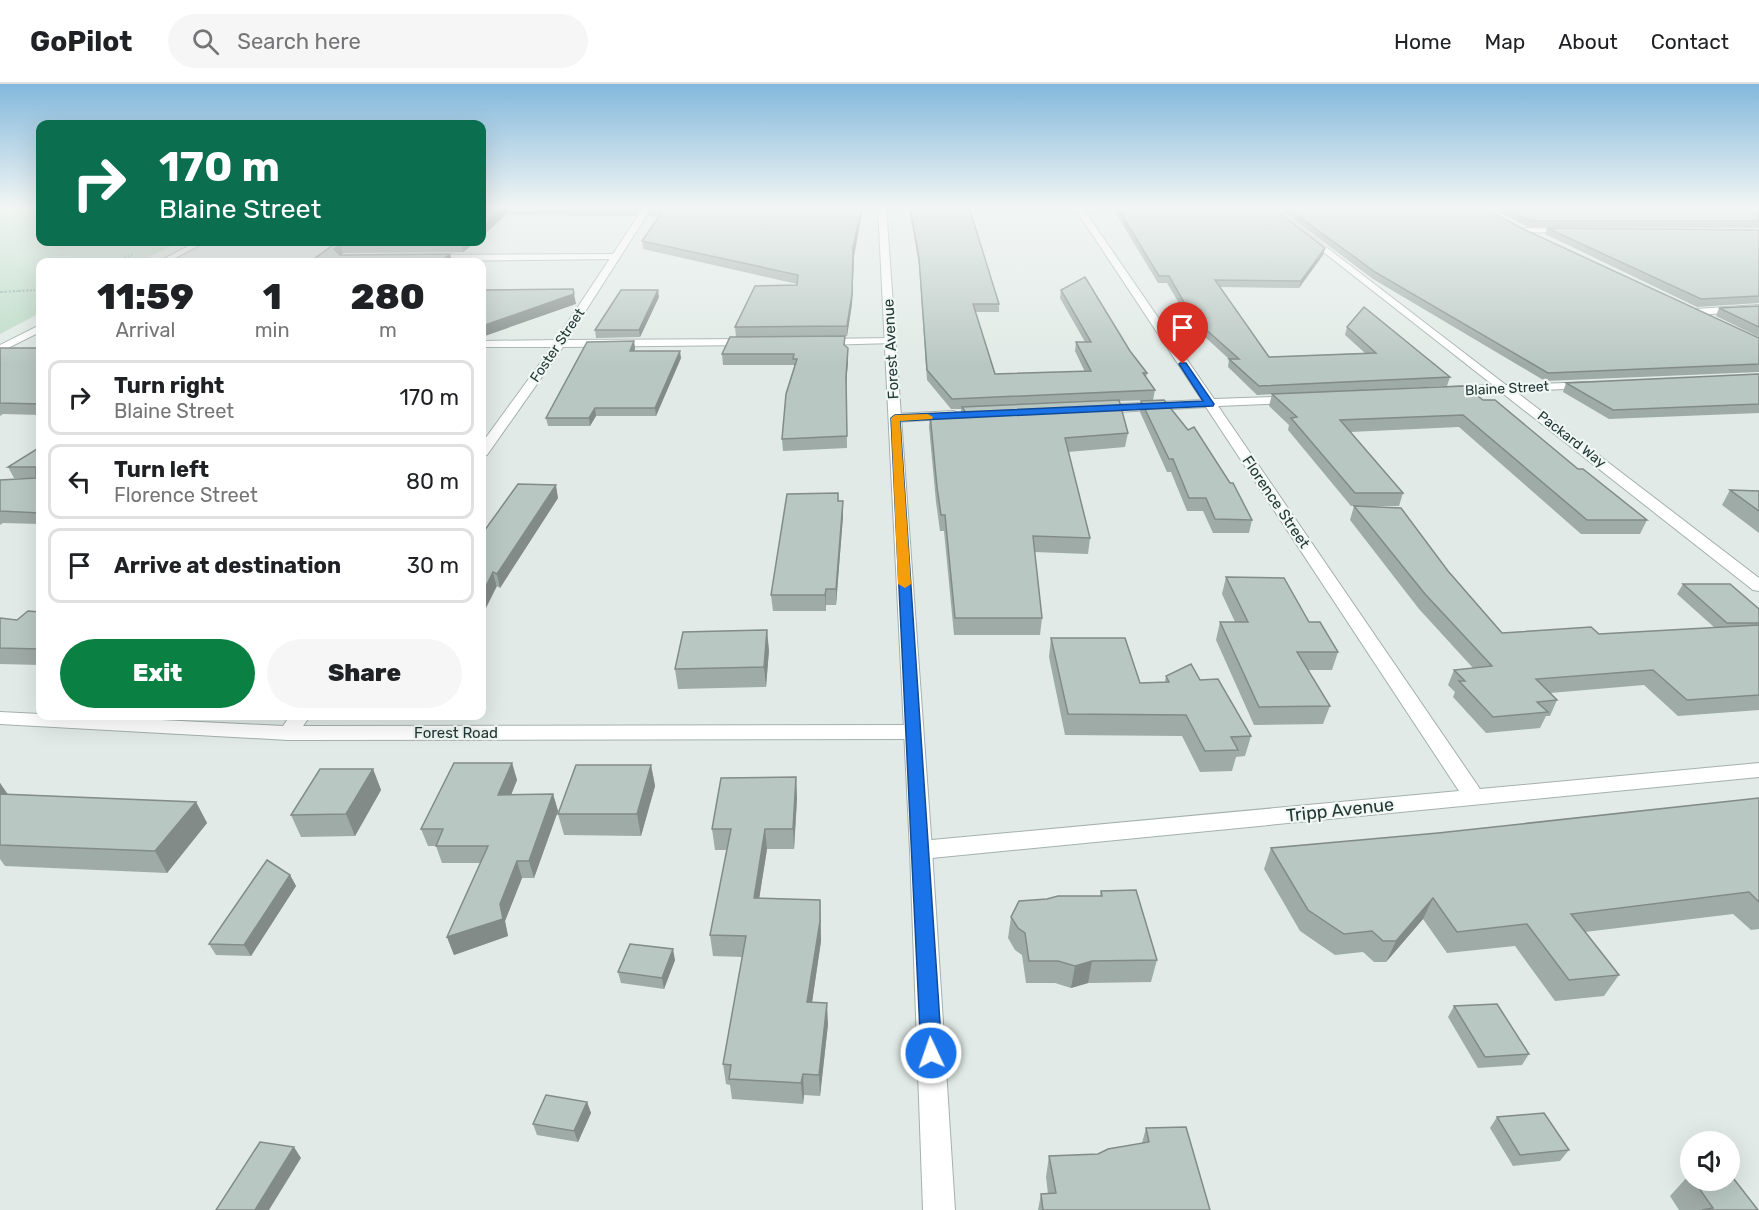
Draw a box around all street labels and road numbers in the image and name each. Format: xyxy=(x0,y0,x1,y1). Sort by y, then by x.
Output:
street label: Forest Avenue xyxy=(879,298,903,400)
street label: Foster Street xyxy=(526,305,589,385)
street label: Blaine Street xyxy=(1465,378,1550,399)
street label: Packard Way xyxy=(1534,407,1609,472)
street label: Florence Street xyxy=(1238,452,1314,552)
street label: Forest Road xyxy=(414,724,498,742)
street label: Tripp Avenue xyxy=(1285,793,1395,827)

